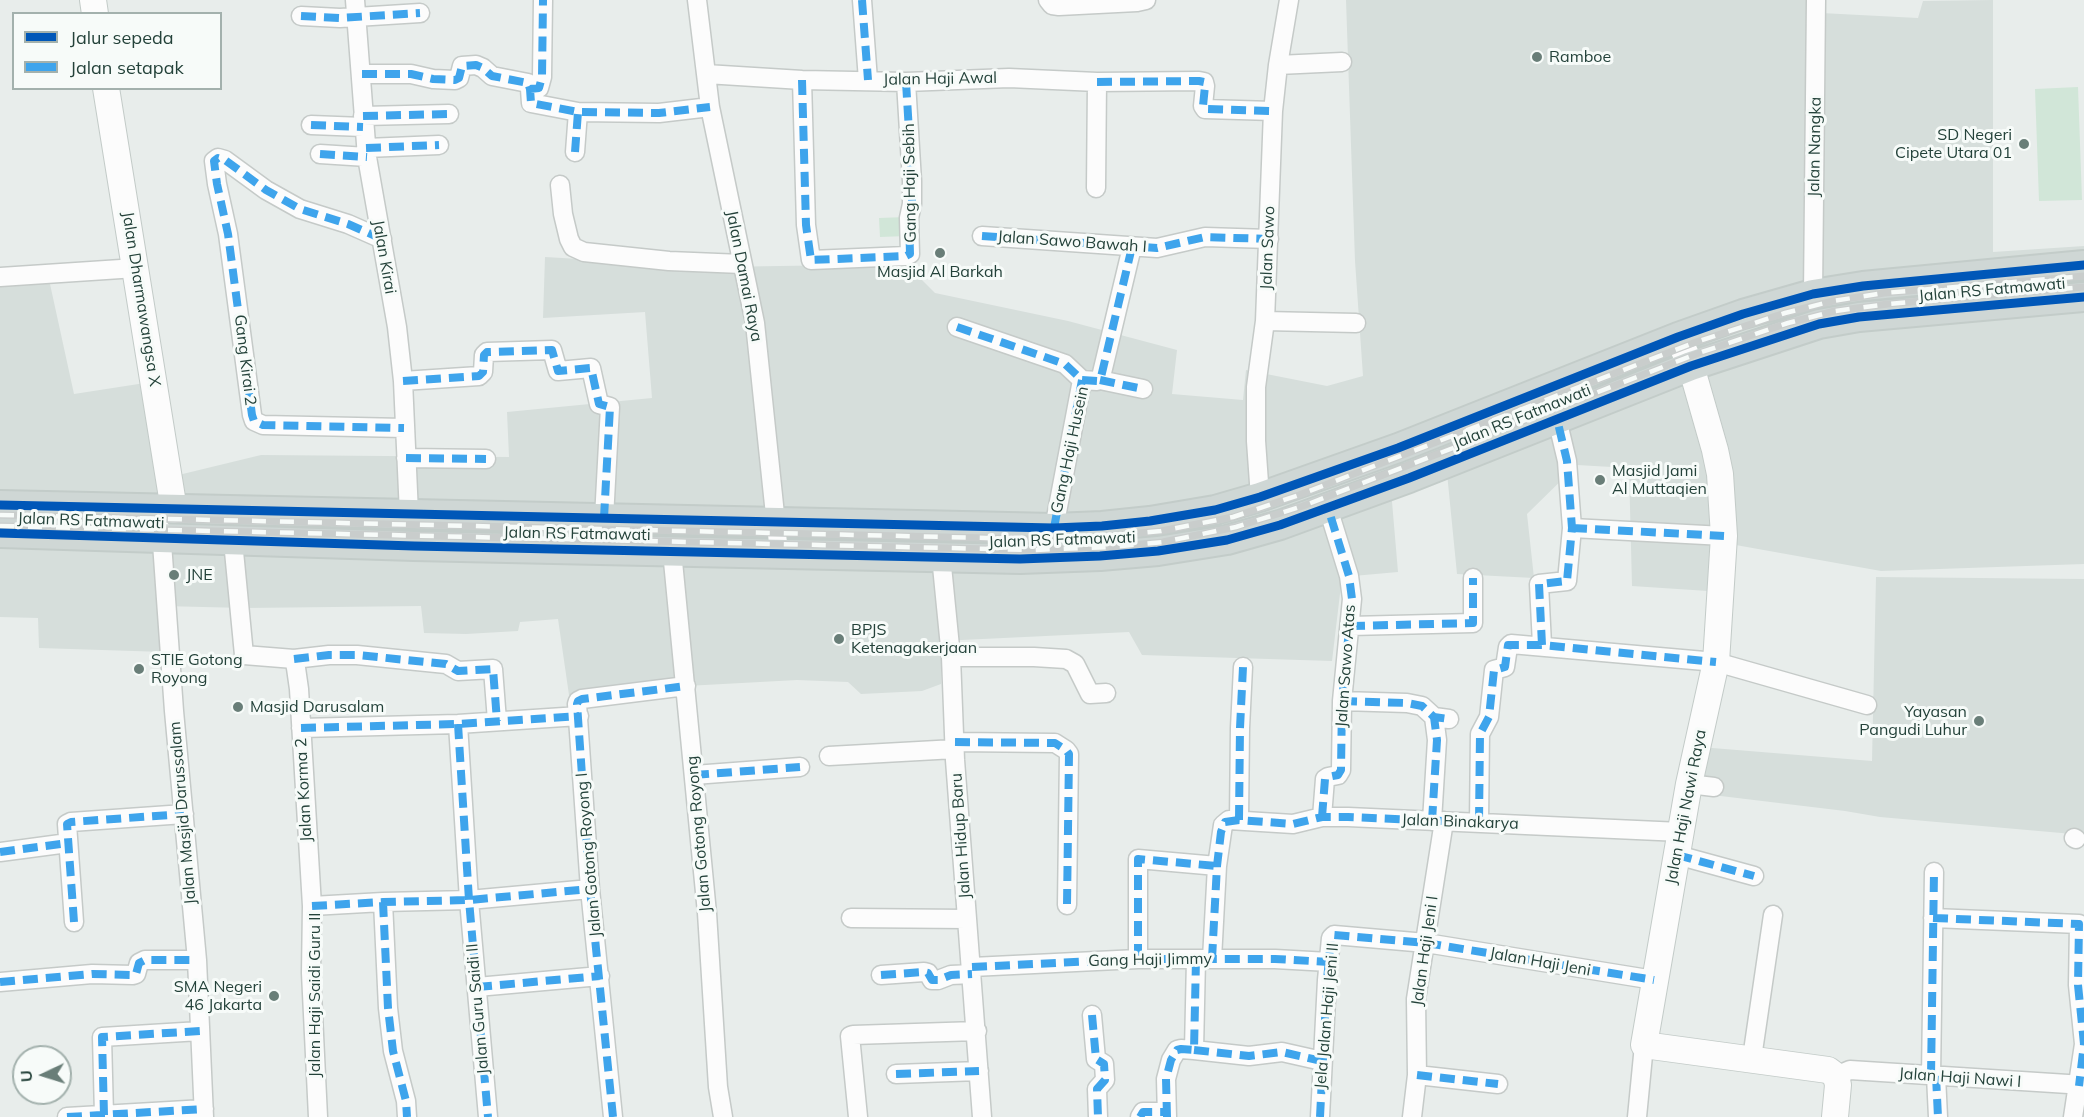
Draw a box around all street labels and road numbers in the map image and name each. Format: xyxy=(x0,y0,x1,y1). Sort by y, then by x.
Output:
street label: Jalan Haji Awal xyxy=(883,68,997,90)
street label: Jalan Nangka xyxy=(1805,97,1825,197)
street label: Gang Haji Sebih xyxy=(899,123,921,243)
street label: Jalan Sawo xyxy=(1257,206,1279,290)
street label: Jalan Damai Raya xyxy=(722,209,766,343)
street label: Jalan Dharmawangsa X xyxy=(118,210,164,388)
street label: Jalan Kirai xyxy=(368,218,400,296)
street label: Jalan Sawo Bawah I xyxy=(997,227,1147,257)
street label: Jalan RS Fatmawati xyxy=(1918,274,2066,306)
street label: Gang Kirai 2 xyxy=(230,313,260,407)
street label: Jalan RS Fatmawati xyxy=(1450,381,1594,453)
street label: Gang Haji Husein xyxy=(1047,385,1093,515)
street label: Jalan RS Fatmawati xyxy=(17,509,165,533)
street label: Jalan RS Fatmawati xyxy=(503,523,651,545)
street label: Jalan RS Fatmawati xyxy=(988,528,1136,552)
street label: Jalan Sawo Atas xyxy=(1332,604,1360,728)
street label: Jalan Masjid Darussalam xyxy=(165,721,201,905)
street label: Jalan Haji Nawi Raya xyxy=(1662,728,1710,886)
street label: Jalan Korma 2 xyxy=(292,737,316,843)
street label: Jalan Gotong Royong xyxy=(683,755,715,913)
street label: Jalan Gotong Royong I xyxy=(572,772,606,938)
street label: Jalan Hidup Baru xyxy=(947,772,975,900)
street label: Jalan Binakarya xyxy=(1401,810,1519,834)
street label: Jalan Haji Jeni I xyxy=(1408,895,1442,1007)
street label: Jalan Haji Saidi Guru II xyxy=(305,913,325,1077)
street label: Jela Jalan Haji Jeni II xyxy=(1311,942,1343,1090)
street label: Jalan Guru Saidi II xyxy=(463,943,493,1075)
street label: Jalan Haji Jeni xyxy=(1488,944,1592,980)
street label: Gang Haji Jimmy xyxy=(1088,949,1212,971)
street label: Jalan Haji Nawi I xyxy=(1898,1064,2022,1092)

